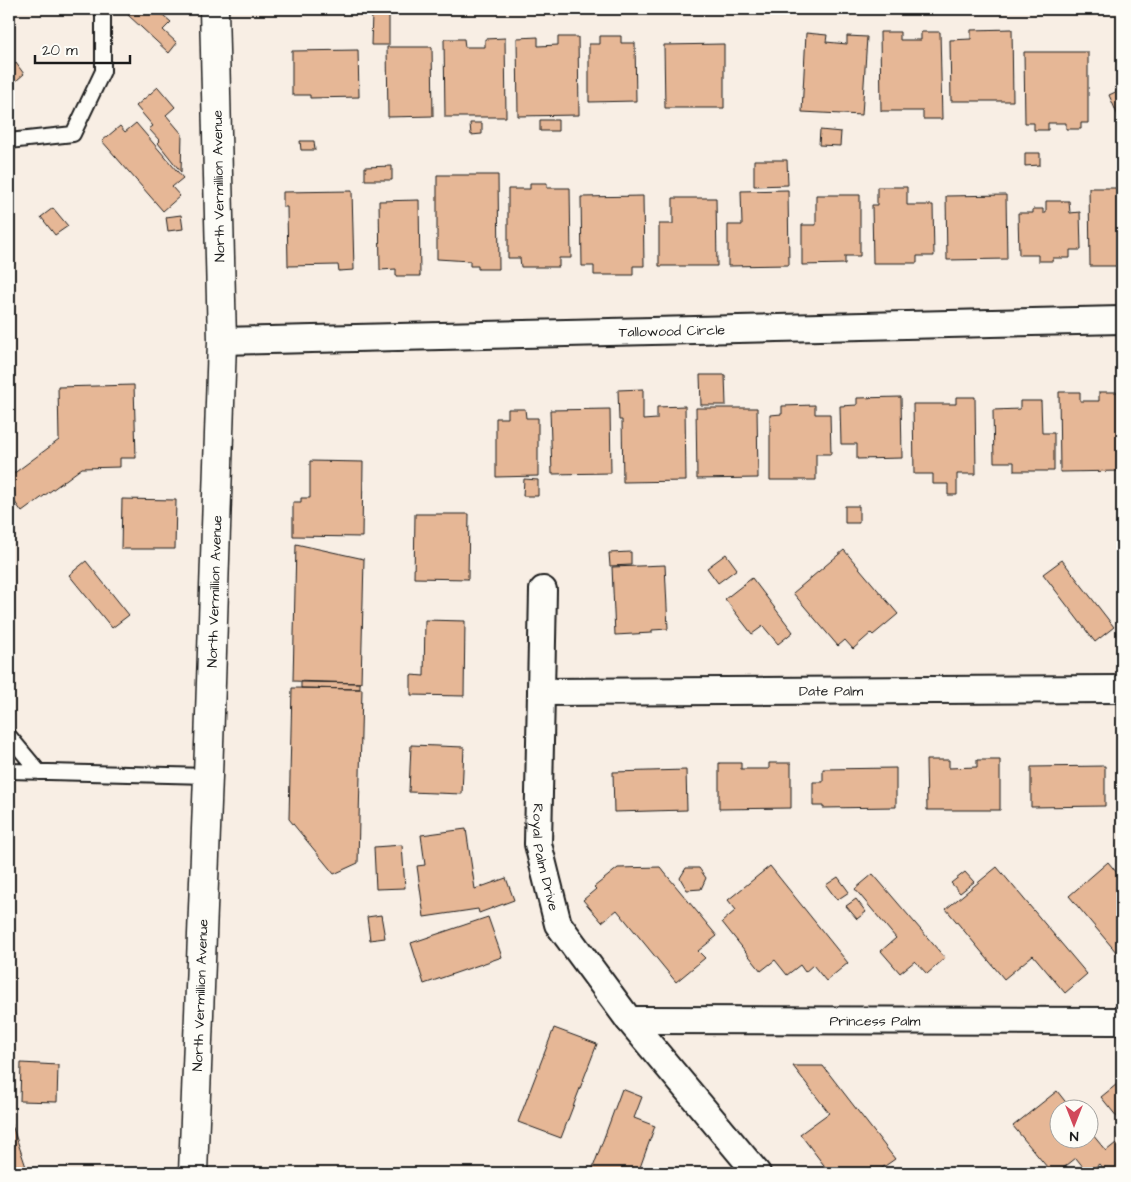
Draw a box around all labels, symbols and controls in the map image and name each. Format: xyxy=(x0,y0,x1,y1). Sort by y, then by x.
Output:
scale bar xyxy=(35,32,130,64)
text: 20 m xyxy=(42,40,78,61)
street label: North Vermillion Avenue xyxy=(208,109,230,262)
street label: Tallowood Circle xyxy=(618,320,726,343)
street label: North Vermillion Avenue xyxy=(202,515,227,668)
street label: Date Palm xyxy=(799,681,863,702)
street label: Royal Palm Drive xyxy=(527,803,563,914)
street label: North Vermillion Avenue xyxy=(188,918,214,1072)
street label: Princess Palm xyxy=(829,1011,921,1032)
north arrow xyxy=(1048,1100,1098,1150)
text: N xyxy=(1069,1126,1078,1146)

